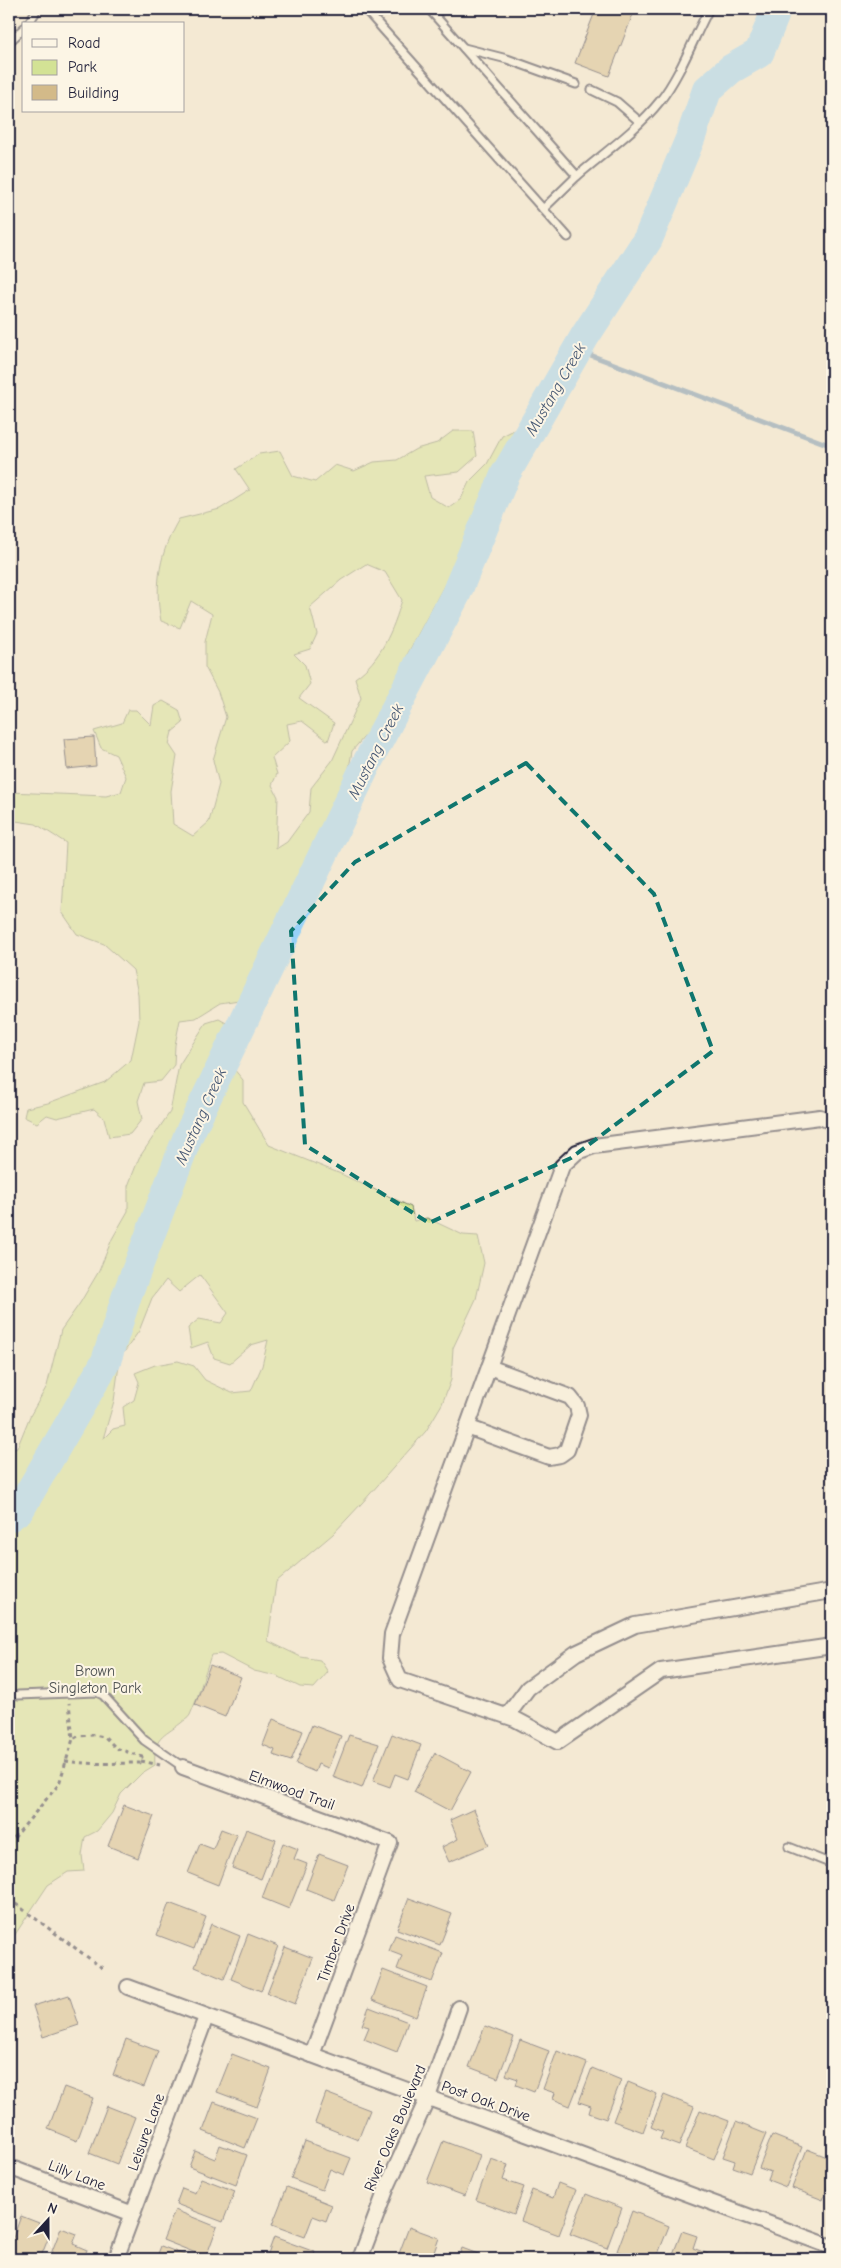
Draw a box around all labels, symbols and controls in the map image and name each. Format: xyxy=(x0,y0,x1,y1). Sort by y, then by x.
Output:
legend xyxy=(22,22,185,112)
text: Road xyxy=(68,34,100,52)
text: Park xyxy=(68,58,97,76)
text: Building xyxy=(68,84,119,102)
water label: Mustang Creek xyxy=(522,340,590,440)
water label: Mustang Creek xyxy=(344,701,408,803)
water label: Mustang Creek xyxy=(171,1065,230,1168)
park label: Brown Singleton Park xyxy=(49,1662,142,1697)
street label: Elmwood Trail xyxy=(247,1766,337,1814)
street label: Timber Drive xyxy=(313,1901,359,1985)
street label: River Oaks Boulevard xyxy=(360,2062,430,2194)
street label: Post Oak Drive xyxy=(439,2077,533,2126)
street label: Leisure Lane xyxy=(124,2090,168,2173)
street label: Lilly Lane xyxy=(46,2156,109,2194)
north arrow xyxy=(22,2196,72,2246)
text: N xyxy=(45,2199,60,2218)

